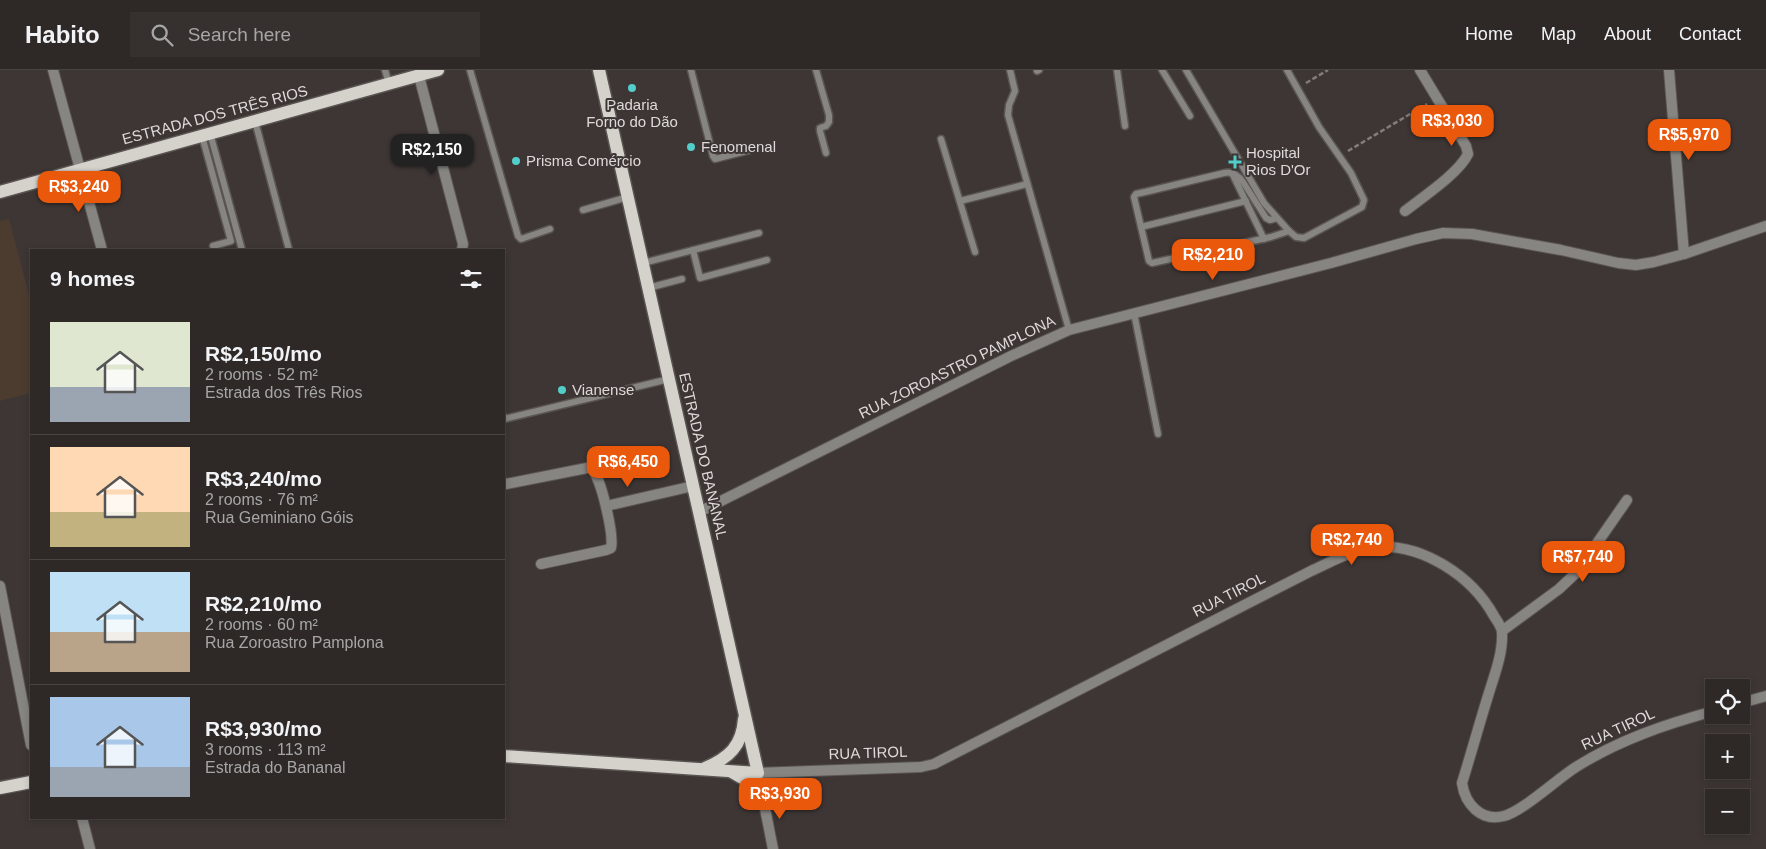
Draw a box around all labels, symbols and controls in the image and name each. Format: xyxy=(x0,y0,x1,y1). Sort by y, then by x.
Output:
search box xyxy=(130,12,480,57)
text: Habito xyxy=(25,21,100,48)
icon: search xyxy=(148,21,176,49)
text: Search here xyxy=(188,24,291,45)
text: Home xyxy=(1465,24,1513,44)
text: Map xyxy=(1541,24,1576,44)
text: About xyxy=(1604,24,1651,44)
text: Contact xyxy=(1679,24,1741,44)
street label: ESTRADA DOS TRÊS RIOS xyxy=(120,82,310,148)
marker: Padaria Forno do Dão xyxy=(626,82,638,94)
place label: Padaria Forno do Dão xyxy=(586,96,678,130)
pin: R$3,030 xyxy=(1406,104,1498,147)
text: R$3,030 xyxy=(1422,112,1482,129)
pin: R$5,970 xyxy=(1643,118,1735,161)
text: R$5,970 xyxy=(1659,126,1719,143)
pin: R$2,150 xyxy=(386,134,478,176)
place label: Fenomenal xyxy=(701,138,776,155)
text: R$2,150 xyxy=(402,141,462,158)
marker: Fenomenal xyxy=(685,141,697,153)
place label: Hospital Rios D'Or xyxy=(1246,144,1311,178)
place label: Prisma Comércio xyxy=(526,152,641,169)
marker: Prisma Comércio xyxy=(510,155,522,167)
marker: Hospital Rios D'Or xyxy=(1228,155,1242,169)
pin: R$3,240 xyxy=(33,170,125,213)
text: R$3,240 xyxy=(49,178,109,195)
pin: R$2,210 xyxy=(1167,238,1259,281)
text: R$2,210 xyxy=(1183,246,1243,263)
icon: filters xyxy=(457,265,485,293)
text: 9 homes xyxy=(50,267,135,290)
street label: RUA ZOROASTRO PAMPLONA xyxy=(856,311,1058,422)
icon: home xyxy=(90,342,150,402)
text: R$2,150/mo xyxy=(205,342,322,365)
text: 2 rooms · 52 m² xyxy=(205,366,318,383)
street label: ESTRADA DO BANANAL xyxy=(676,371,731,541)
place label: Vianense xyxy=(572,381,634,398)
text: Estrada dos Três Rios xyxy=(205,384,362,401)
marker: Vianense xyxy=(556,384,568,396)
pin: R$6,450 xyxy=(582,446,674,488)
text: R$6,450 xyxy=(598,453,658,470)
icon: home xyxy=(90,467,150,527)
text: R$3,240/mo xyxy=(205,467,322,490)
text: 2 rooms · 76 m² xyxy=(205,491,318,508)
text: Rua Geminiano Góis xyxy=(205,509,354,526)
pin: R$2,740 xyxy=(1306,524,1398,566)
text: R$2,740 xyxy=(1322,531,1382,548)
pin: R$7,740 xyxy=(1537,540,1629,583)
text: R$7,740 xyxy=(1553,548,1613,565)
street label: RUA TIROL xyxy=(1190,569,1268,620)
icon: home xyxy=(90,592,150,652)
text: R$2,210/mo xyxy=(205,592,322,615)
text: 2 rooms · 60 m² xyxy=(205,616,318,633)
text: Rua Zoroastro Pamplona xyxy=(205,634,384,651)
map controls xyxy=(1705,679,1750,834)
button: locate xyxy=(1705,679,1750,724)
street label: RUA TIROL xyxy=(1578,704,1657,753)
icon: home xyxy=(90,717,150,777)
text: R$3,930/mo xyxy=(205,717,322,740)
button: + xyxy=(1705,734,1750,779)
text: 3 rooms · 113 m² xyxy=(205,741,326,758)
street label: RUA TIROL xyxy=(828,743,908,762)
text: Estrada do Bananal xyxy=(205,759,346,776)
pin: R$3,930 xyxy=(734,778,826,820)
text: R$3,930 xyxy=(750,785,810,802)
button: − xyxy=(1705,789,1750,834)

